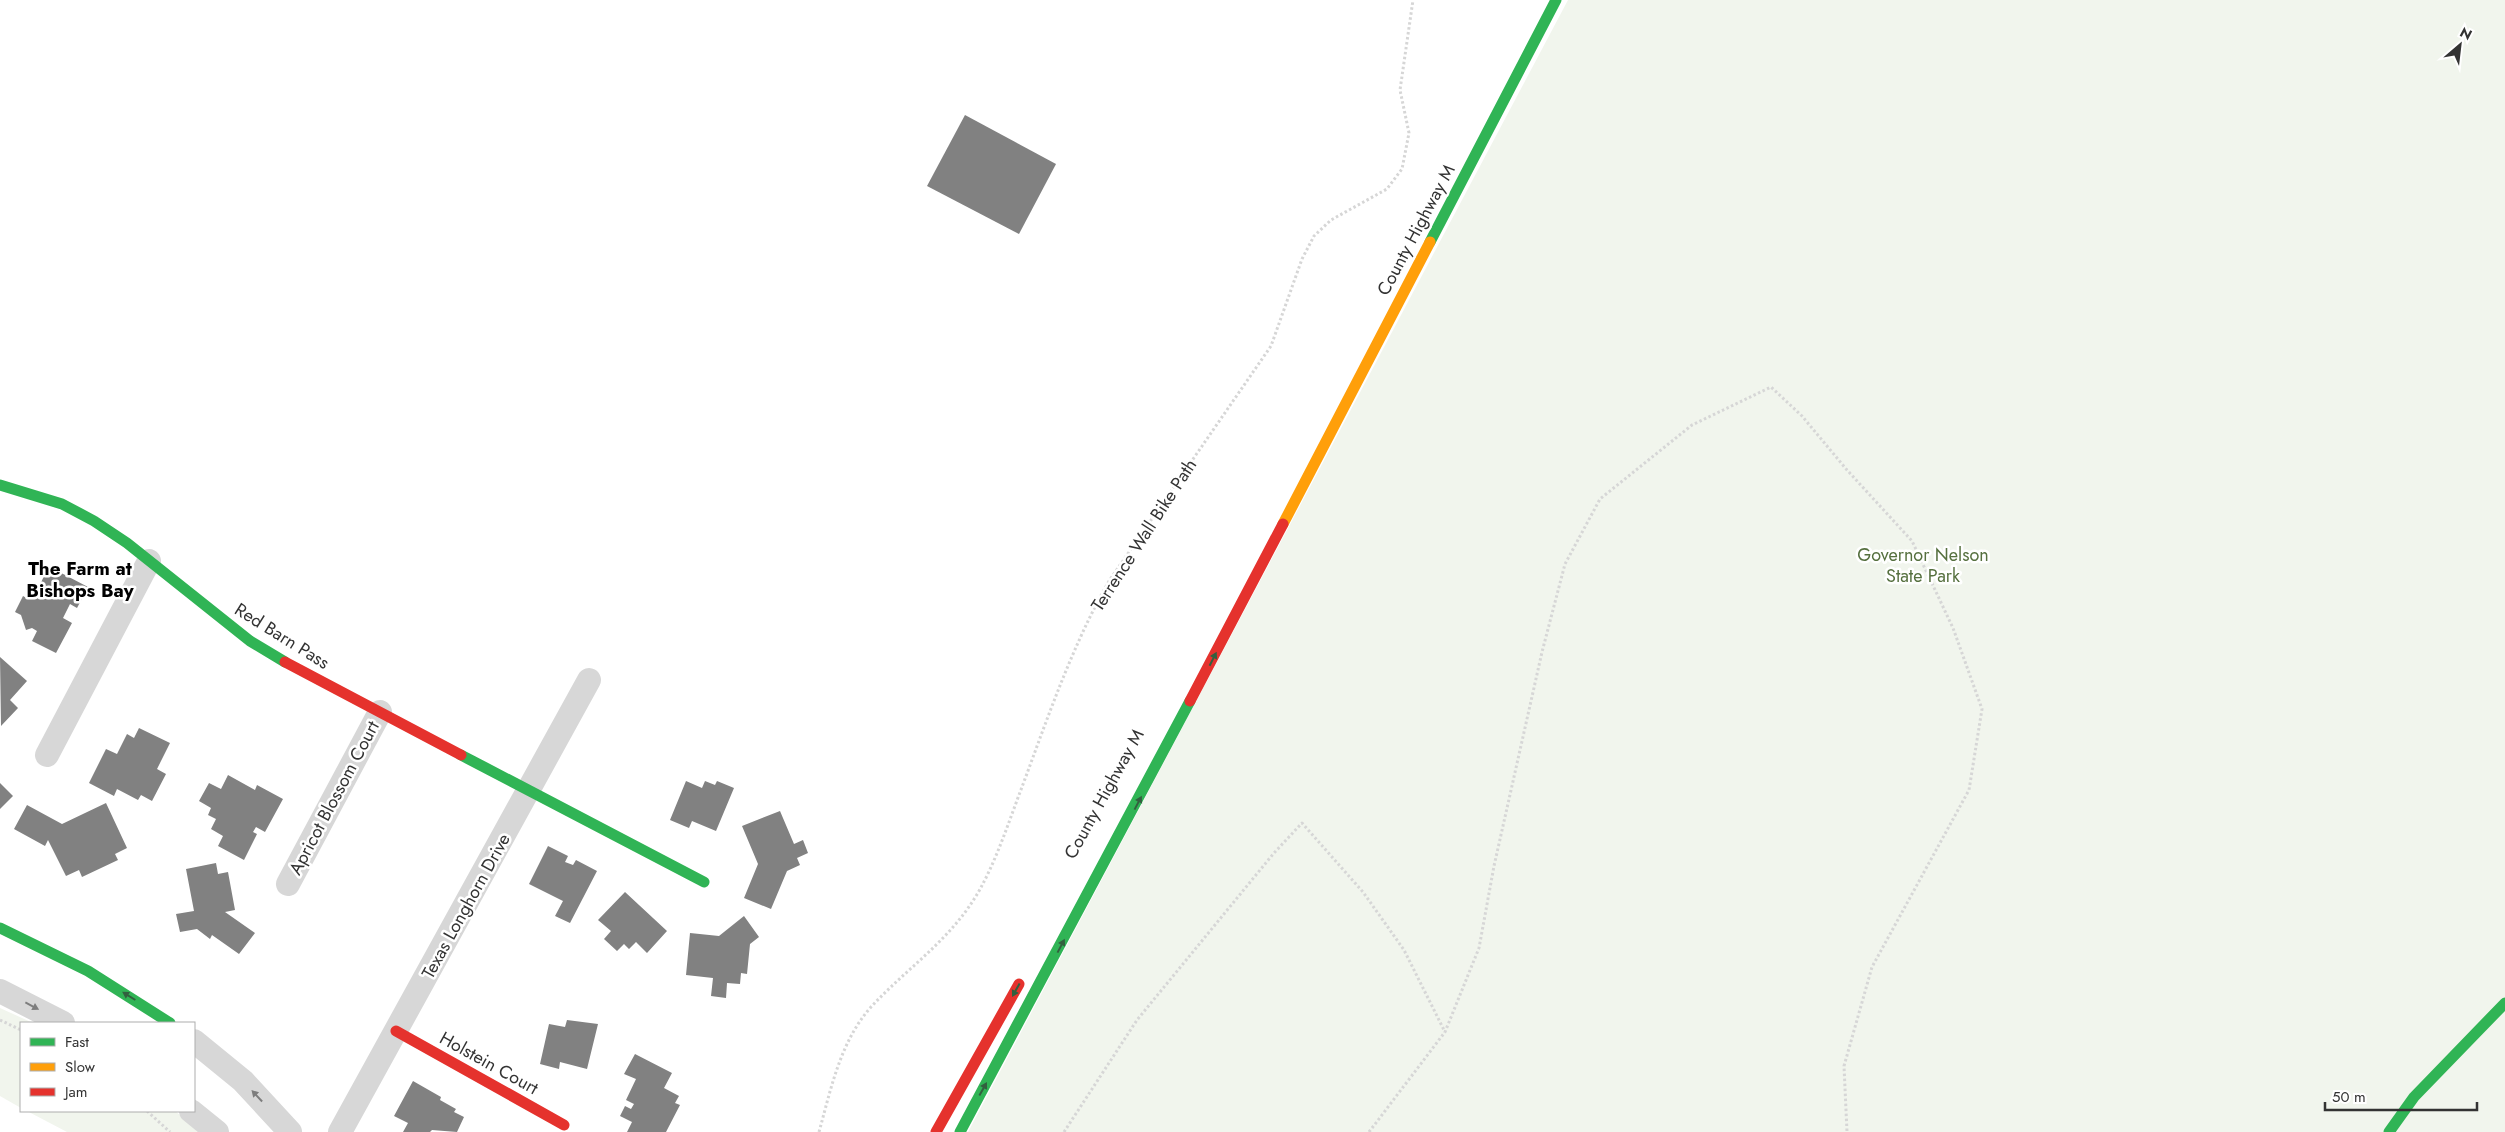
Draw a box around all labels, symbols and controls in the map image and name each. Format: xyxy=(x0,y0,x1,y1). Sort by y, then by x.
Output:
north arrow xyxy=(2435,20,2485,70)
text: N xyxy=(2456,22,2476,45)
street label: County Highway M xyxy=(1371,160,1461,300)
street label: Terrence Wall Bike Path xyxy=(1085,454,1203,616)
park label: Governor Nelson State Park xyxy=(1857,542,1989,589)
district label: The Farm at Bishops Bay xyxy=(26,555,135,604)
street label: Red Barn Pass xyxy=(230,597,334,675)
one-way arrow xyxy=(1209,652,1217,666)
street label: Apricot Blossom Court xyxy=(282,716,386,880)
street label: County Highway M xyxy=(1058,724,1150,864)
one-way arrow xyxy=(1134,796,1142,810)
street label: Texas Longhorn Drive xyxy=(415,829,517,983)
one-way arrow xyxy=(1057,939,1065,954)
one-way arrow xyxy=(1012,983,1020,997)
one-way arrow xyxy=(123,992,136,1001)
one-way arrow xyxy=(25,1002,39,1010)
legend xyxy=(20,1022,195,1112)
street label: Holstein Court xyxy=(435,1025,544,1101)
text: Fast xyxy=(65,1031,89,1053)
text: Slow xyxy=(65,1056,96,1078)
scale bar xyxy=(2325,1080,2478,1112)
text: Jam xyxy=(63,1081,88,1103)
one-way arrow xyxy=(979,1082,988,1096)
text: 50 m xyxy=(2332,1086,2366,1108)
one-way arrow xyxy=(251,1091,263,1103)

